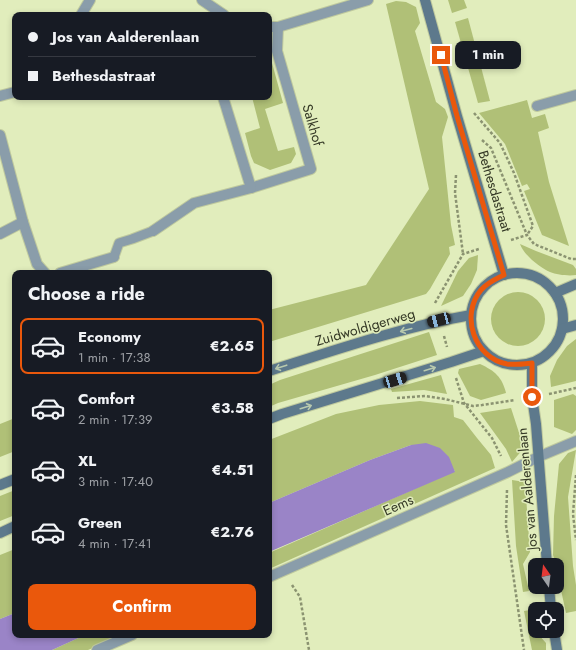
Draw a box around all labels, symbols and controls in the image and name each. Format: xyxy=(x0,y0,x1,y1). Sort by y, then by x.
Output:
text: Jos van Aalderenlaan xyxy=(52,26,199,48)
callout: 1 min xyxy=(455,41,521,69)
text: 1 min xyxy=(472,45,504,64)
route end xyxy=(432,46,450,64)
text: Bethesdastraat xyxy=(52,65,155,87)
street label: Salkhof xyxy=(297,102,329,149)
street label: Bethesdastraat xyxy=(473,148,517,235)
text: Choose a ride xyxy=(28,281,145,307)
street label: Zuidwoldigerweg xyxy=(313,303,417,351)
car xyxy=(426,311,452,329)
text: Economy xyxy=(78,326,141,348)
one-way arrow xyxy=(399,327,412,334)
icon: car xyxy=(30,328,66,364)
text: €2.65 xyxy=(210,335,254,357)
text: 1 min · 17:38 xyxy=(78,348,151,367)
one-way arrow xyxy=(275,364,288,371)
one-way arrow xyxy=(423,365,436,372)
car xyxy=(382,371,408,389)
text: Comfort xyxy=(78,388,135,410)
route start xyxy=(523,388,541,406)
icon: car xyxy=(30,390,66,426)
text: €3.58 xyxy=(211,397,254,419)
one-way arrow xyxy=(299,403,312,410)
text: 2 min · 17:39 xyxy=(78,410,153,429)
street label: Jos van Aalderenlaan xyxy=(512,427,542,553)
text: XL xyxy=(78,450,96,472)
icon: car xyxy=(30,452,66,488)
text: €4.51 xyxy=(212,459,254,481)
text: 3 min · 17:40 xyxy=(78,472,153,491)
street label: Eems xyxy=(380,489,417,521)
text: Green xyxy=(78,512,122,534)
icon: car xyxy=(30,514,66,550)
text: €2.76 xyxy=(210,521,254,543)
text: 4 min · 17:41 xyxy=(78,534,152,553)
north arrow xyxy=(528,558,564,594)
map controls xyxy=(528,558,564,638)
button: Confirm xyxy=(28,584,256,630)
button: locate xyxy=(528,602,564,638)

